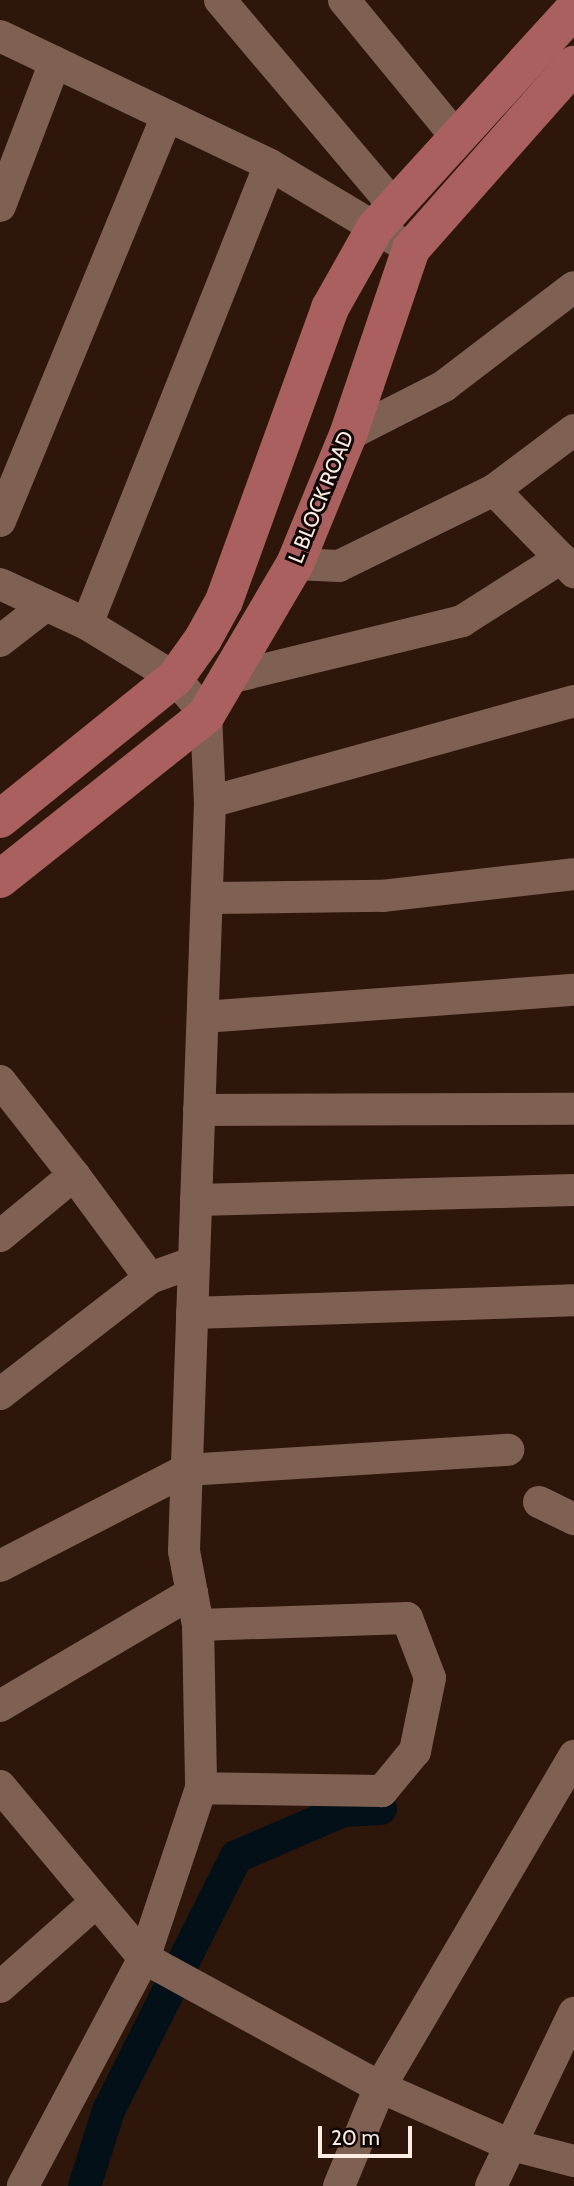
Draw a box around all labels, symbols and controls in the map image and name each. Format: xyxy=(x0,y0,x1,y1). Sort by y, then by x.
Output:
street label: L BLOCK ROAD xyxy=(283,427,359,567)
scale bar xyxy=(322,2112,416,2156)
text: 20 m xyxy=(331,2125,380,2150)

